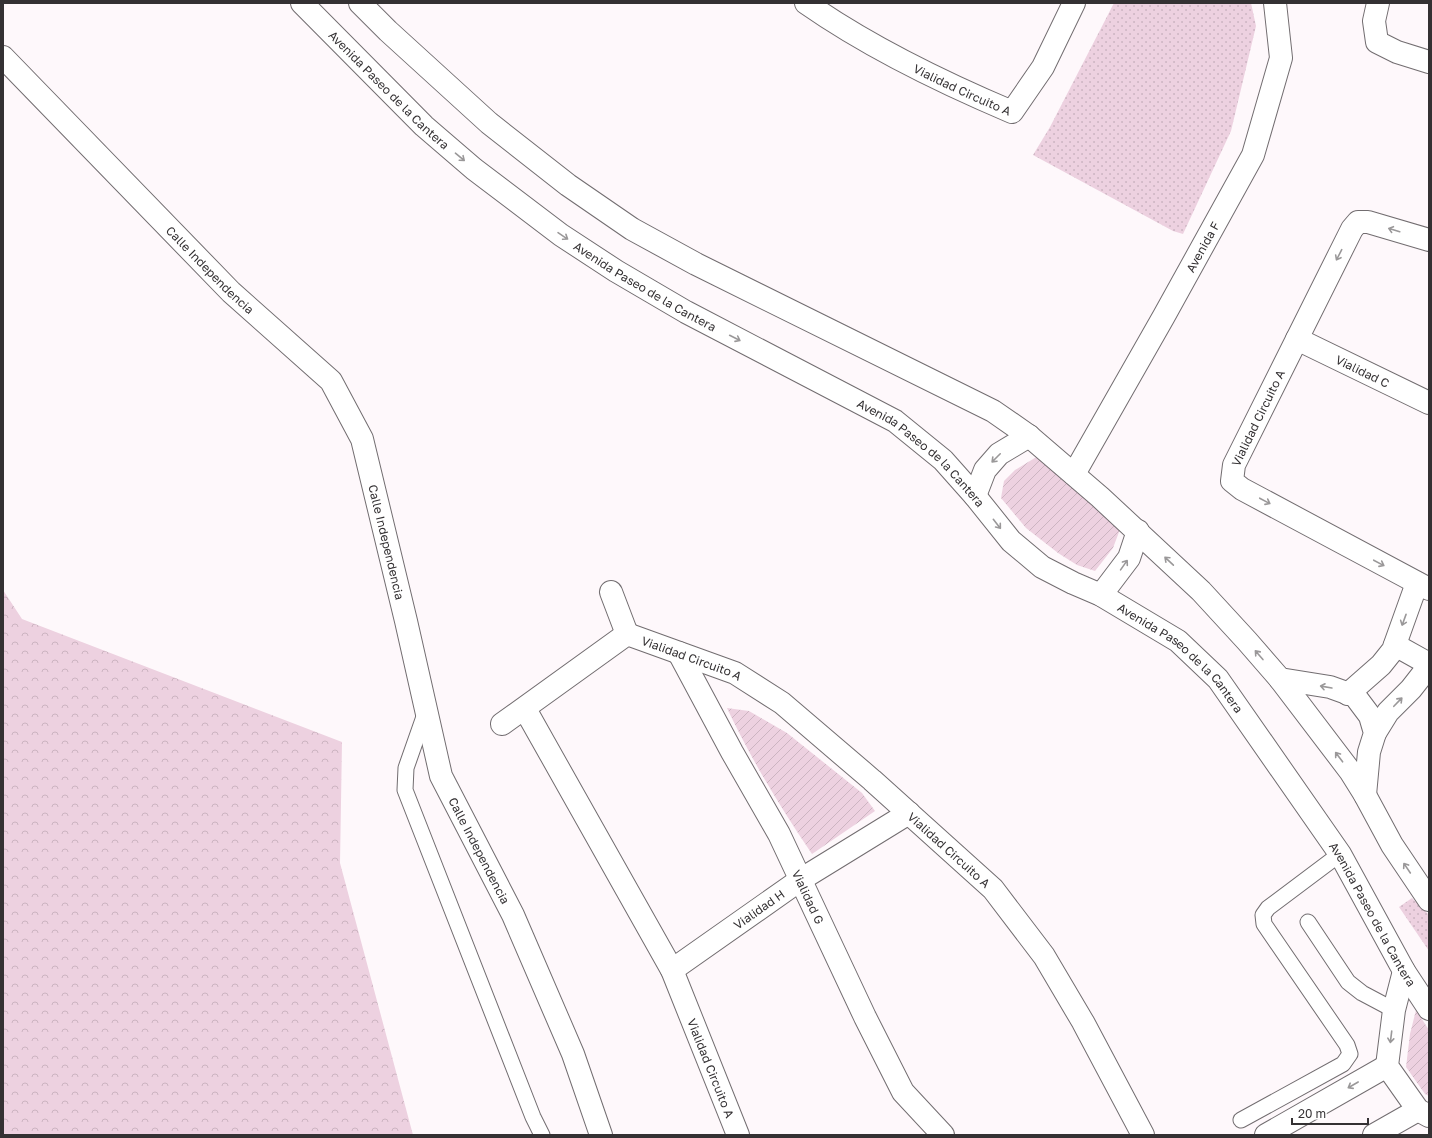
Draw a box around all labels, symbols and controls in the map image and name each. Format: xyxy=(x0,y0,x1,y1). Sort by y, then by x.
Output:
street label: Avenida Paseo de la Cantera xyxy=(326,27,453,152)
street label: Vialidad Circuito A xyxy=(911,60,1014,118)
one-way arrow xyxy=(455,152,466,161)
street label: Avenida F xyxy=(1182,219,1222,275)
street label: Calle Independencia xyxy=(163,223,257,317)
one-way arrow xyxy=(1388,226,1401,233)
one-way arrow xyxy=(557,232,568,240)
street label: Avenida Paseo de la Cantera xyxy=(571,238,719,334)
one-way arrow xyxy=(1335,249,1342,261)
one-way arrow xyxy=(729,335,741,342)
street label: Vialidad C xyxy=(1333,351,1392,390)
street label: Vialidad Circuito A xyxy=(1228,367,1288,469)
street label: Avenida Paseo de la Cantera xyxy=(855,395,988,510)
one-way arrow xyxy=(991,453,1001,463)
street label: Calle Independencia xyxy=(366,483,408,601)
one-way arrow xyxy=(1258,498,1270,506)
one-way arrow xyxy=(993,518,1002,529)
one-way arrow xyxy=(1164,556,1174,566)
one-way arrow xyxy=(1373,559,1385,567)
one-way arrow xyxy=(1120,560,1128,571)
street label: Avenida Paseo de la Cantera xyxy=(1115,599,1247,715)
one-way arrow xyxy=(1399,613,1407,625)
street label: Vialidad Circuito A xyxy=(640,632,745,683)
one-way arrow xyxy=(1255,649,1264,660)
one-way arrow xyxy=(1319,683,1332,691)
one-way arrow xyxy=(1393,697,1403,707)
one-way arrow xyxy=(1335,752,1344,763)
street label: Calle Independencia xyxy=(446,795,513,906)
street label: Vialidad Circuito A xyxy=(905,809,994,891)
street label: Avenida Paseo de la Cantera xyxy=(1326,839,1419,989)
one-way arrow xyxy=(1403,863,1411,874)
street label: Vialidad G xyxy=(789,867,828,926)
street label: Vialidad H xyxy=(730,886,787,932)
street label: Vialidad Circuito A xyxy=(685,1016,738,1120)
one-way arrow xyxy=(1387,1030,1395,1043)
one-way arrow xyxy=(1347,1082,1359,1090)
scale bar xyxy=(1292,1100,1368,1126)
text: 20 m xyxy=(1298,1106,1326,1121)

